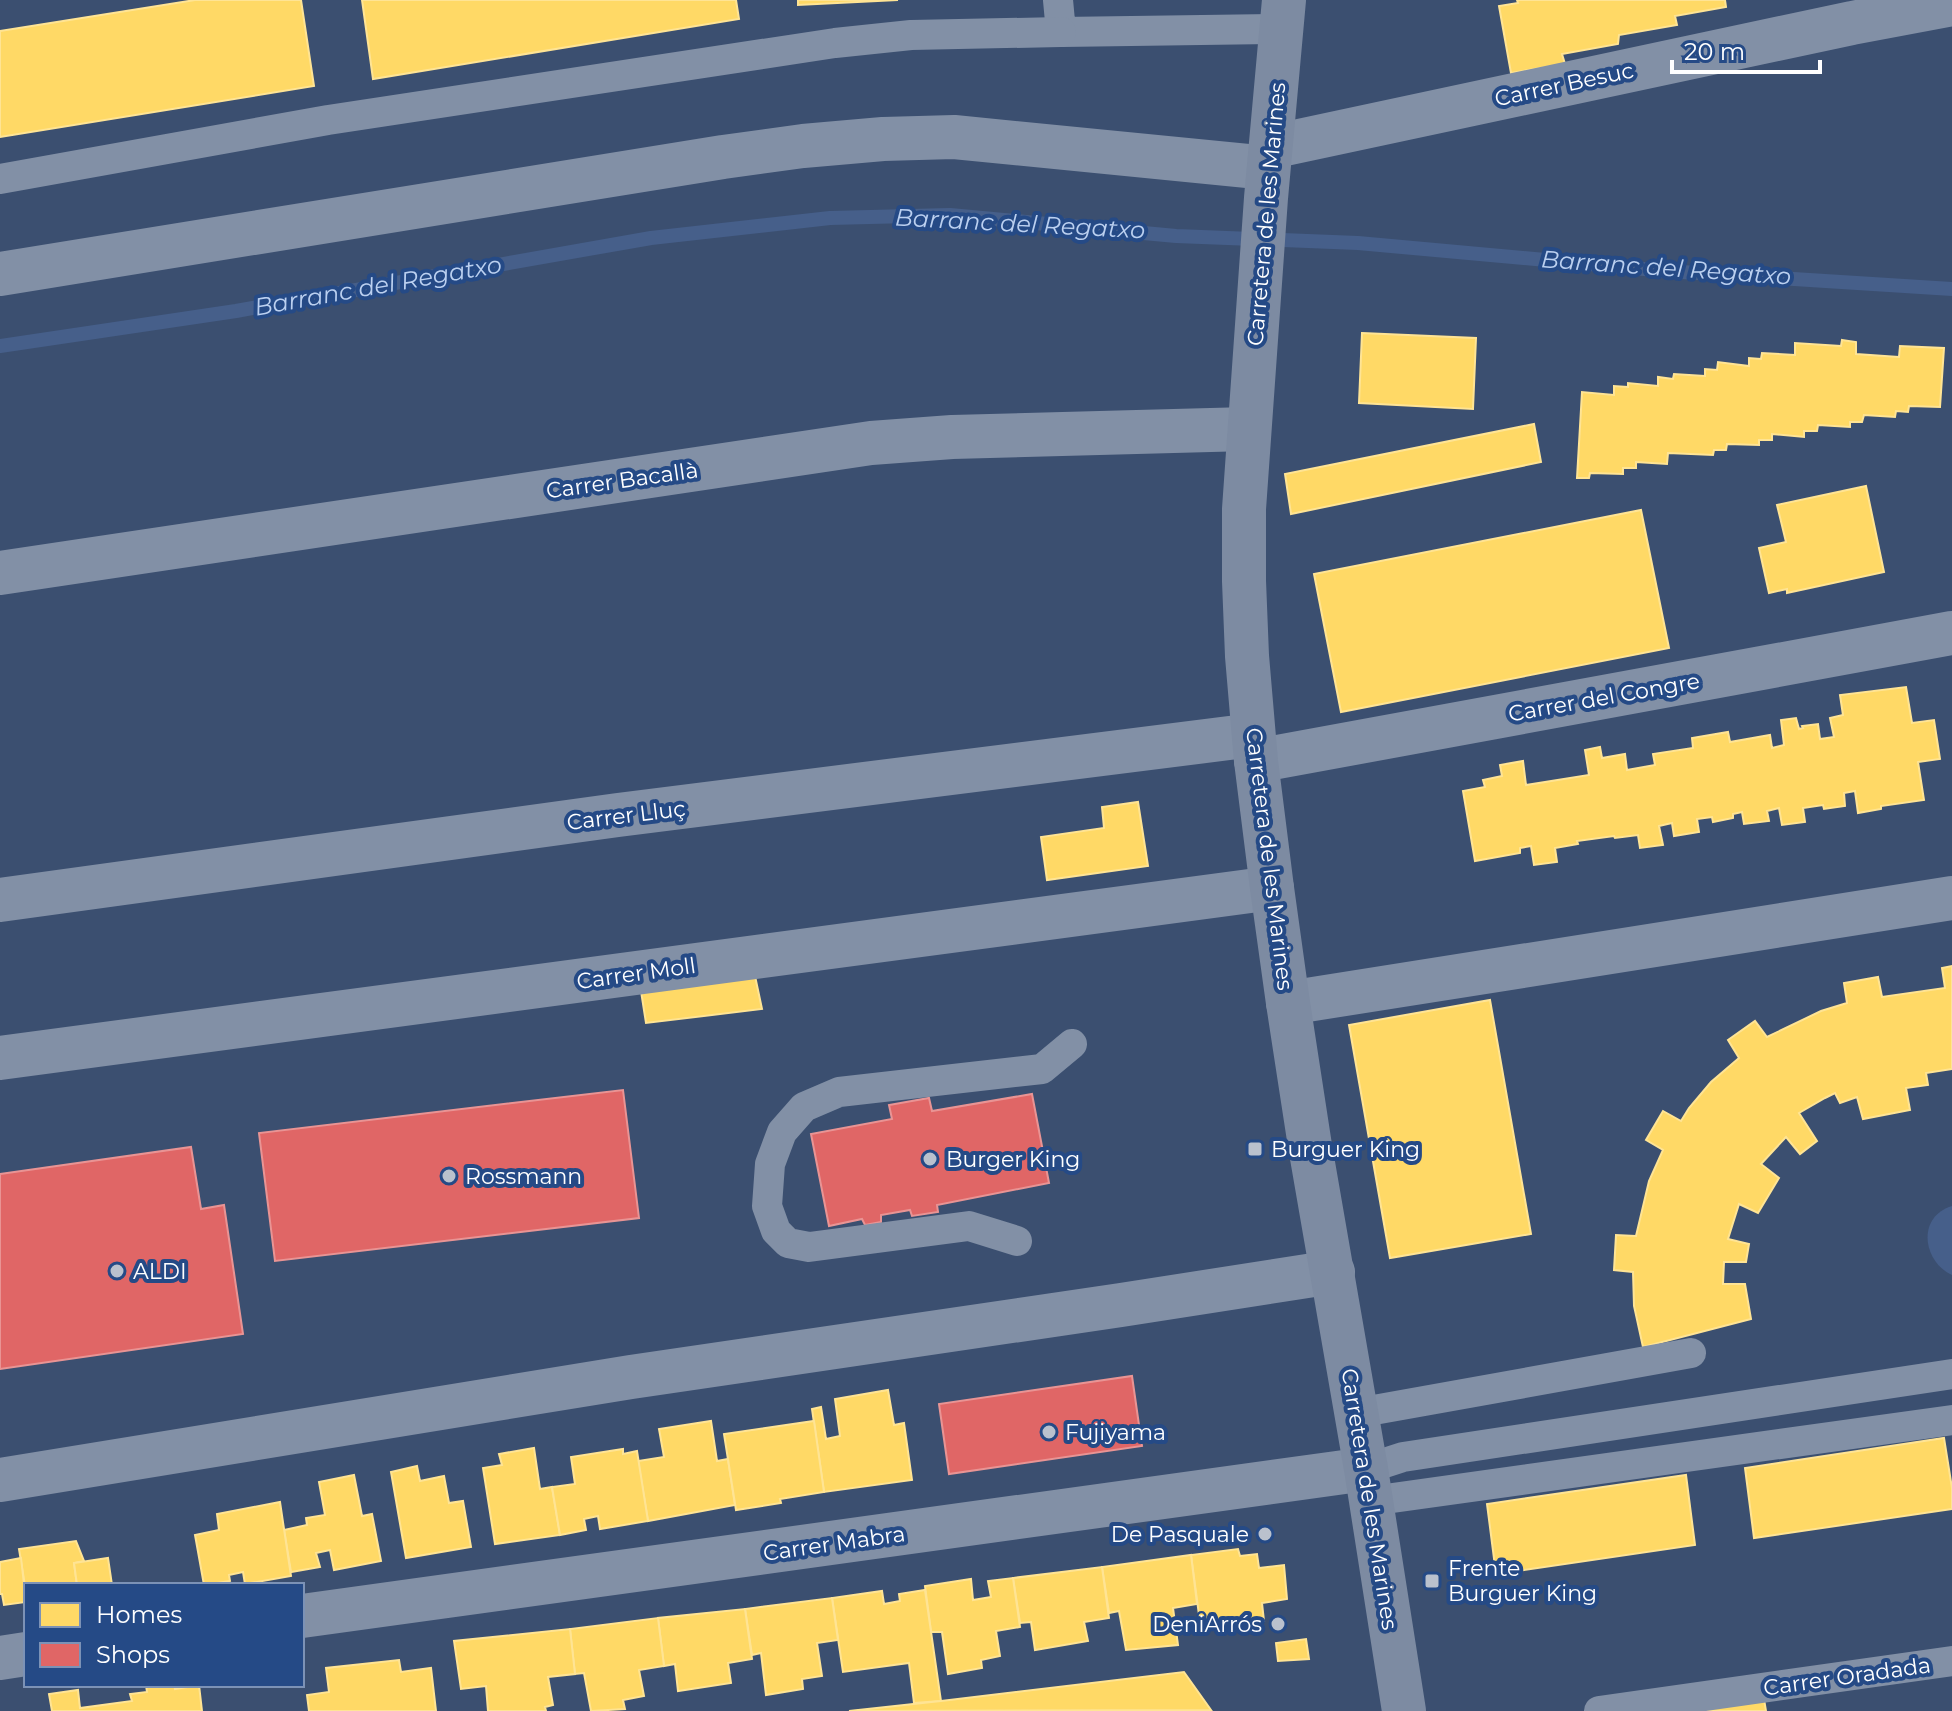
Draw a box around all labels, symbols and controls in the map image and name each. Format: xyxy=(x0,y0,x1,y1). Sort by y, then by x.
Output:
scale bar xyxy=(1672,24,1820,74)
text: 20 m xyxy=(1684,37,1745,66)
street label: Carrer Besuc xyxy=(1492,57,1636,112)
street label: Carretera de les Marines xyxy=(1242,81,1291,347)
water label: Barranc del Regatxo xyxy=(894,202,1146,245)
water label: Barranc del Regatxo xyxy=(1540,244,1792,291)
water label: Barranc del Regatxo xyxy=(252,249,504,322)
street label: Carrer Bacallà xyxy=(544,456,700,505)
street label: Carrer del Congre xyxy=(1506,667,1702,728)
street label: Carretera de les Marines xyxy=(1240,726,1299,992)
street label: Carrer Lluç xyxy=(565,795,687,836)
street label: Carrer Moll xyxy=(575,952,697,995)
place label: Burguer King xyxy=(1271,1136,1420,1163)
marker: Burguer King xyxy=(1246,1140,1264,1158)
place label: Burger King xyxy=(946,1146,1080,1173)
marker: Burger King xyxy=(921,1150,939,1168)
place label: Rossmann xyxy=(465,1163,582,1190)
marker: Rossmann xyxy=(440,1167,458,1185)
place label: ALDI xyxy=(133,1258,187,1285)
marker: ALDI xyxy=(108,1262,126,1280)
street label: Carretera de les Marines xyxy=(1335,1366,1404,1632)
place label: Fujiyama xyxy=(1065,1419,1166,1446)
marker: Fujiyama xyxy=(1040,1423,1058,1441)
street label: Carrer Mabra xyxy=(761,1520,907,1567)
place label: De Pasquale xyxy=(1111,1521,1249,1548)
marker: De Pasquale xyxy=(1256,1525,1274,1543)
place label: Frente Burguer King xyxy=(1448,1555,1597,1607)
marker: Frente Burguer King xyxy=(1423,1572,1441,1590)
legend xyxy=(24,1583,304,1687)
text: Homes xyxy=(96,1600,182,1629)
place label: DeniArrós xyxy=(1152,1611,1262,1638)
marker: DeniArrós xyxy=(1269,1615,1287,1633)
text: Shops xyxy=(96,1640,170,1669)
street label: Carrer Oradada xyxy=(1762,1651,1932,1702)

